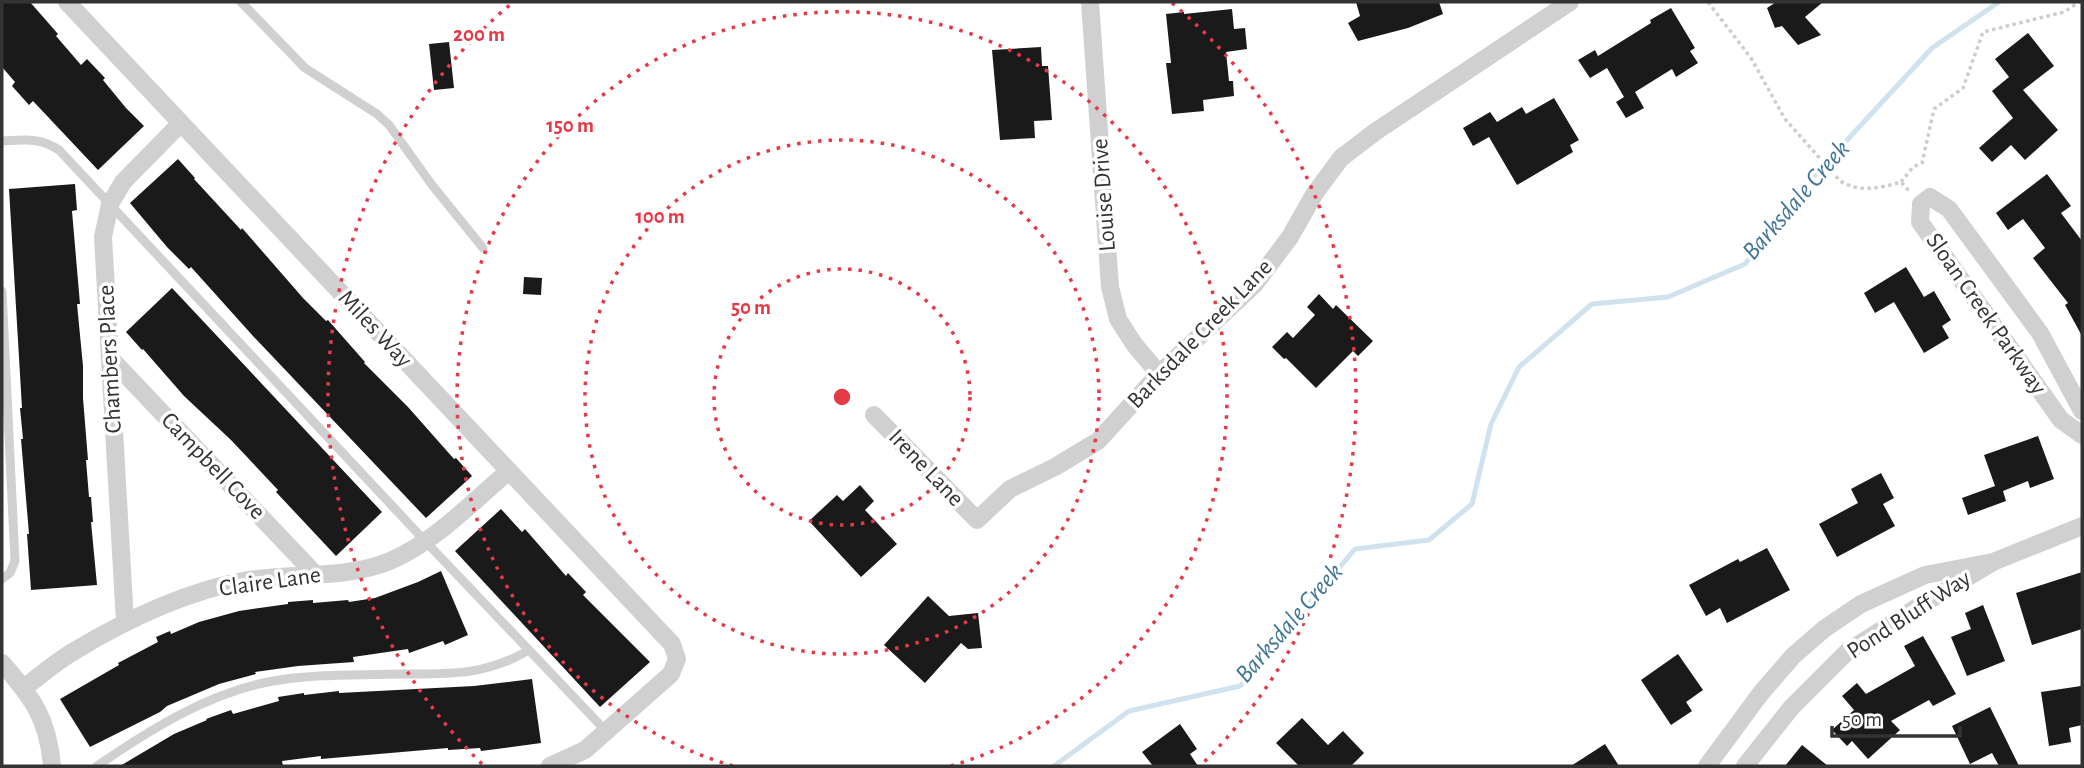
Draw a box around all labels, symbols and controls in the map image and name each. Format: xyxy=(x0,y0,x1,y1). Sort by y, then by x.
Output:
text: 200 m xyxy=(453,24,505,45)
text: 150 m xyxy=(546,115,594,136)
water label: Barksdale Creek xyxy=(1737,135,1855,265)
street label: Louise Drive xyxy=(1088,138,1120,252)
text: 100 m xyxy=(635,206,685,227)
street label: Sloan Creek Parkway xyxy=(1921,229,2051,399)
street label: Barksdale Creek Lane xyxy=(1123,255,1277,413)
street label: Chambers Place xyxy=(94,284,126,434)
street label: Miles Way xyxy=(334,286,416,372)
text: 50 m xyxy=(731,297,771,318)
centre of rings xyxy=(830,385,854,409)
street label: Campbell Cove xyxy=(156,408,270,524)
street label: Irene Lane xyxy=(884,425,968,511)
water label: Barksdale Creek xyxy=(1230,558,1348,688)
street label: Claire Lane xyxy=(218,563,322,601)
street label: Pond Bluff Way xyxy=(1843,566,1975,664)
scale bar xyxy=(1832,694,1960,738)
text: 50 m xyxy=(1842,709,1882,730)

